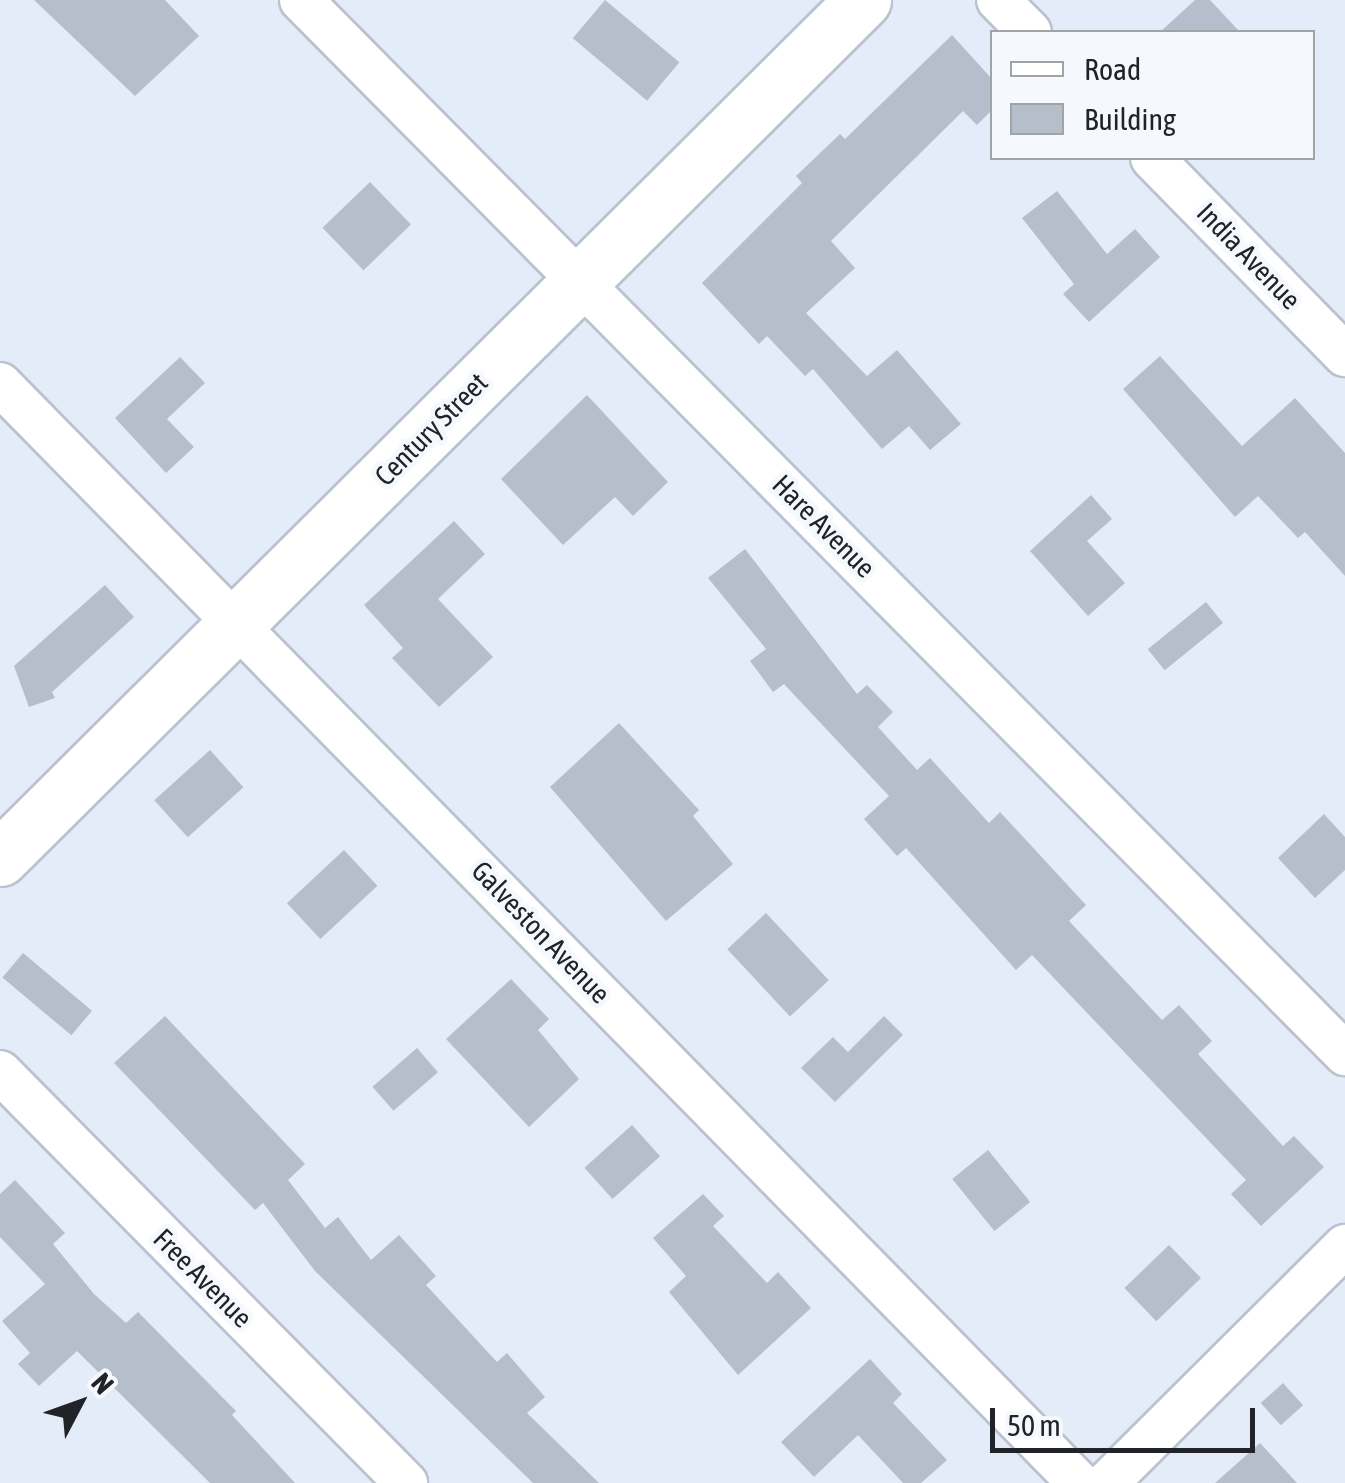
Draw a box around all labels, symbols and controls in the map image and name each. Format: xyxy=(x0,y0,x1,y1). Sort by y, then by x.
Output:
legend xyxy=(990,30,1315,160)
text: Road xyxy=(1084,52,1141,86)
text: Building xyxy=(1084,102,1176,136)
street label: India Avenue xyxy=(1190,196,1308,316)
street label: Century Street xyxy=(368,366,494,492)
street label: Hare Avenue xyxy=(766,468,882,584)
street label: Galveston Avenue xyxy=(465,854,617,1010)
street label: Free Avenue xyxy=(147,1222,259,1334)
north arrow xyxy=(30,1353,130,1453)
text: N xyxy=(85,1367,120,1400)
scale bar xyxy=(995,1388,1260,1450)
text: 50 m xyxy=(1007,1408,1061,1442)

